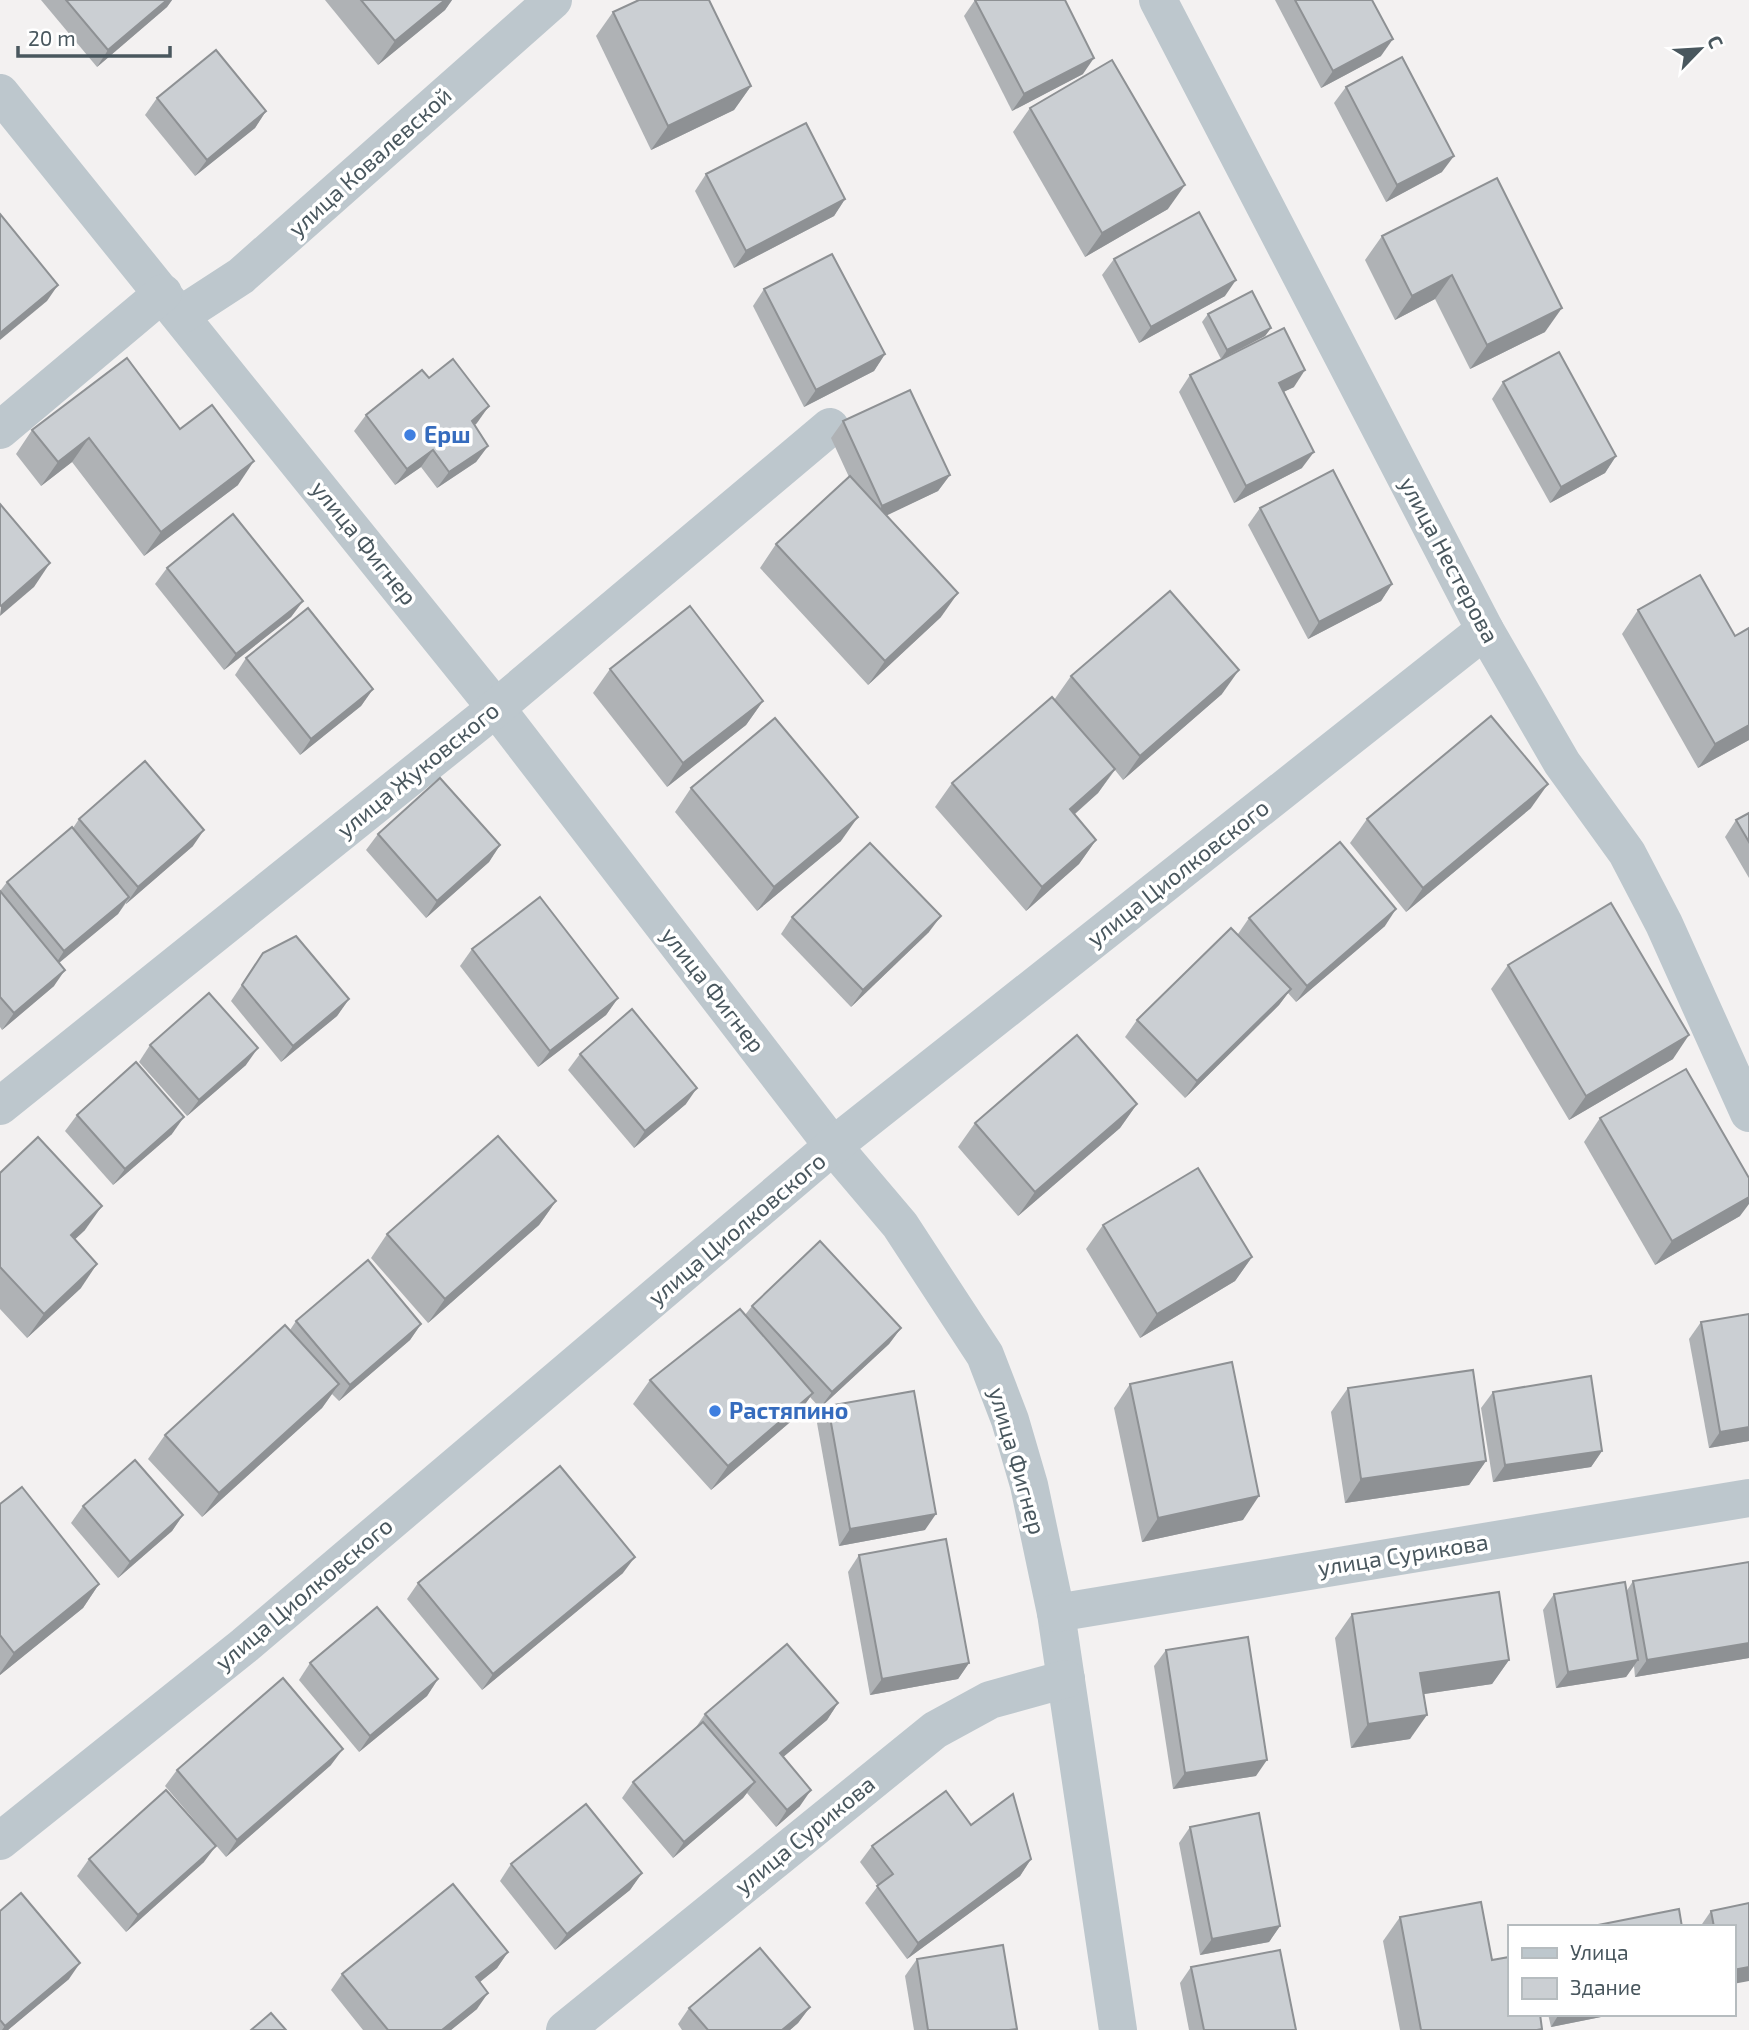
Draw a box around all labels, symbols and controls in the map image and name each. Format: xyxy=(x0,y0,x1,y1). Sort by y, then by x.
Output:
scale bar xyxy=(18,14,170,58)
north arrow xyxy=(1665,14,1735,84)
text: 20 m xyxy=(28,25,76,50)
text: С xyxy=(1703,32,1729,52)
street label: улица Ковалевской xyxy=(282,81,457,243)
place label: Ерш xyxy=(424,420,470,448)
marker: Ерш xyxy=(402,427,418,443)
street label: улица Нестерова xyxy=(1393,472,1505,648)
street label: улица Фигнер xyxy=(305,475,423,611)
street label: улица Жуковского xyxy=(331,695,505,844)
street label: улица Циолковского xyxy=(1081,793,1274,953)
street label: улица Фигнер xyxy=(655,921,771,1058)
street label: улица Циолковского xyxy=(642,1146,831,1311)
street label: улица Фигнер xyxy=(983,1384,1052,1538)
place label: Растяпино xyxy=(729,1396,848,1424)
marker: Растяпино xyxy=(707,1403,723,1419)
street label: улица Циолковского xyxy=(209,1511,398,1676)
street label: улица Сурикова xyxy=(1316,1527,1490,1582)
street label: улица Сурикова xyxy=(729,1769,881,1900)
legend xyxy=(1508,1925,1735,2016)
text: Улица xyxy=(1570,1939,1629,1964)
text: Здание xyxy=(1570,1974,1641,1999)

